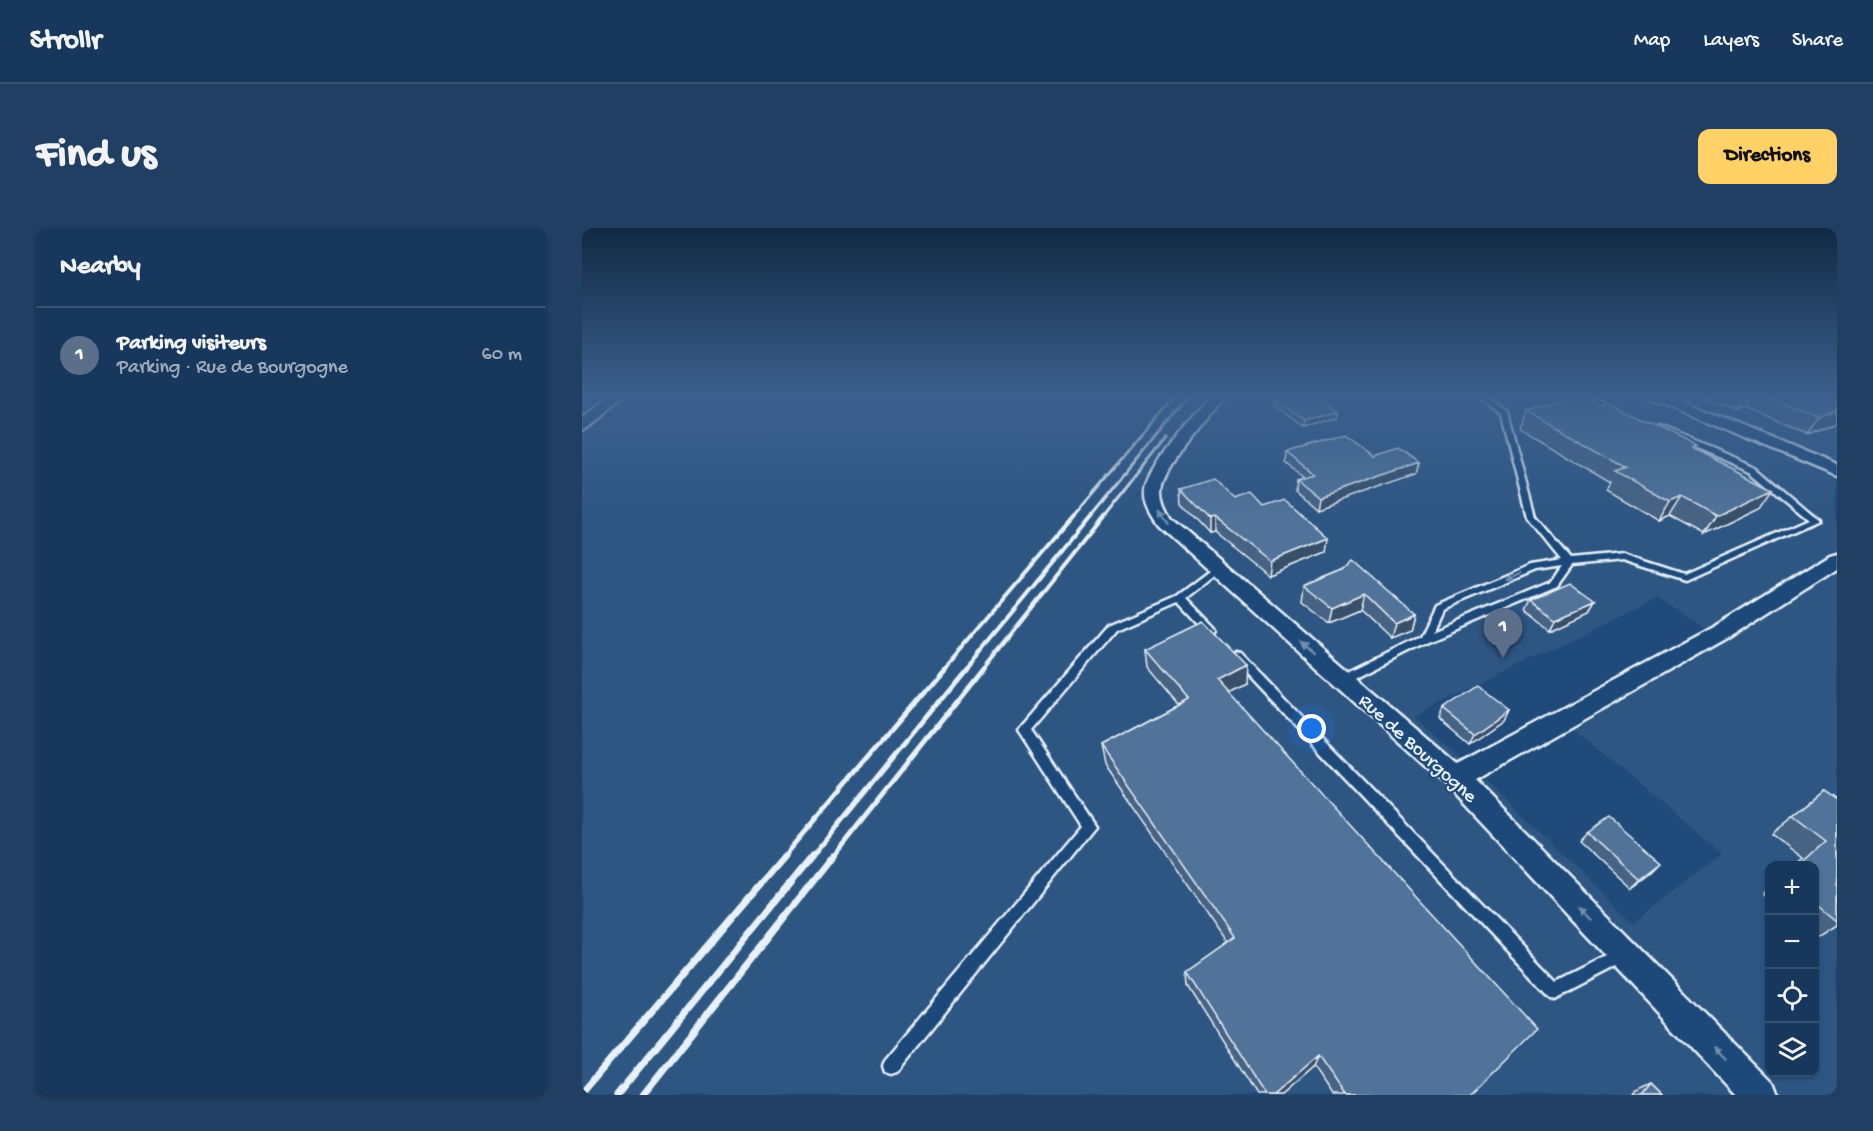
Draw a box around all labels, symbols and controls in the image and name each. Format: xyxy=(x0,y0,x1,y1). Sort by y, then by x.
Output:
text: Strollr xyxy=(30,25,101,58)
text: Map xyxy=(1634,29,1670,54)
text: Layers xyxy=(1703,29,1759,54)
text: Share xyxy=(1792,29,1843,54)
button: Directions xyxy=(1698,129,1837,184)
text: Find us xyxy=(36,132,156,181)
text: Nearby xyxy=(60,252,141,283)
text: Parking visiteurs xyxy=(117,331,266,357)
text: 1 xyxy=(75,344,84,367)
text: 60 m xyxy=(482,344,522,367)
text: Parking · Rue de Bourgogne xyxy=(117,357,348,380)
one-way arrow xyxy=(1158,508,1169,525)
one-way arrow xyxy=(1503,571,1521,581)
pin: 1 xyxy=(1484,608,1522,658)
one-way arrow xyxy=(1300,640,1315,654)
street label: Rue de Bourgogne xyxy=(1353,690,1481,809)
your location xyxy=(1297,714,1326,743)
map controls xyxy=(1765,861,1819,1077)
button: + xyxy=(1765,861,1819,915)
one-way arrow xyxy=(1578,906,1592,920)
button: − xyxy=(1765,915,1819,969)
button: locate xyxy=(1765,969,1819,1023)
button: layers xyxy=(1765,1023,1819,1077)
one-way arrow xyxy=(1713,1045,1727,1060)

